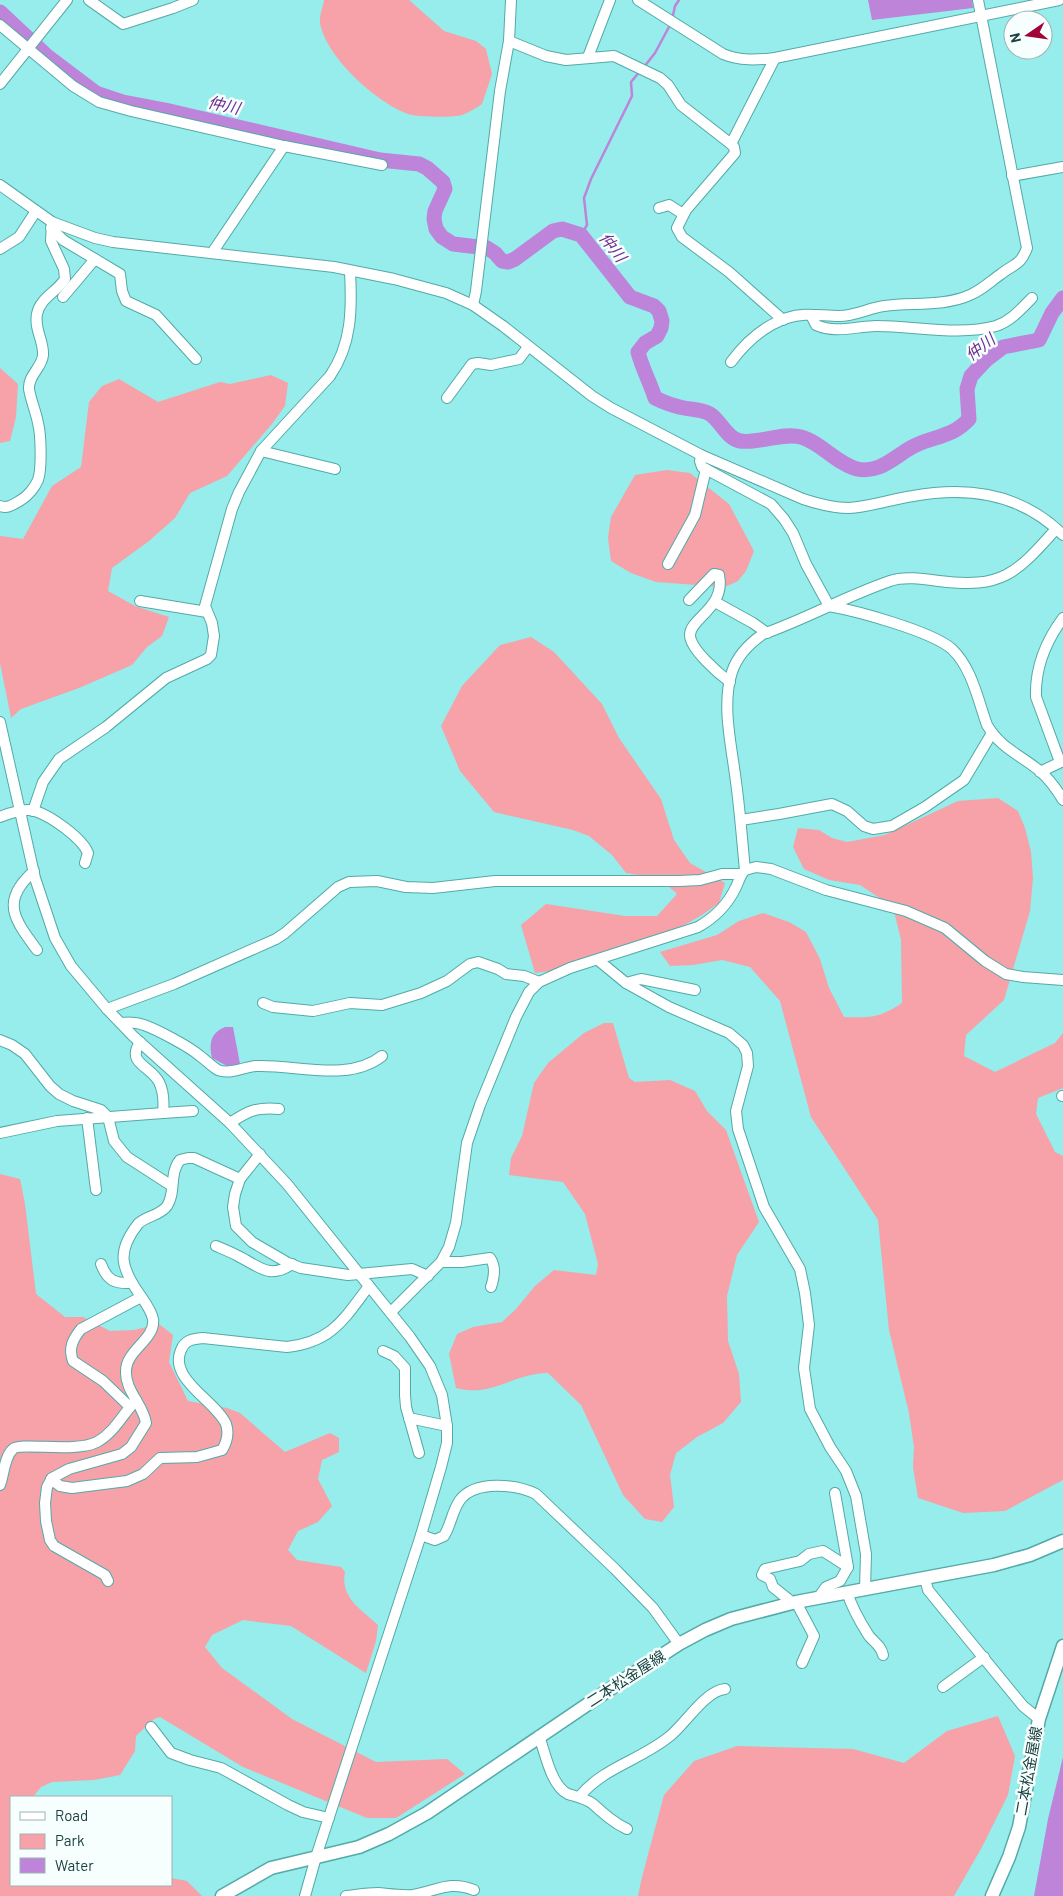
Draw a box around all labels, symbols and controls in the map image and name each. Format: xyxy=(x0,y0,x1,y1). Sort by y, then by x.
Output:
north arrow xyxy=(1003,10,1053,60)
text: N xyxy=(1006,32,1024,44)
water label: 仲川 xyxy=(206,92,244,118)
water label: 仲川 xyxy=(596,228,632,267)
water label: 仲川 xyxy=(961,328,1000,364)
street label: 二本松金屋線 xyxy=(583,1646,668,1710)
street label: 二本松金屋線 xyxy=(1011,1725,1045,1817)
legend xyxy=(10,1796,172,1886)
text: Road xyxy=(55,1806,88,1824)
text: Park xyxy=(55,1831,85,1849)
text: Water xyxy=(55,1856,94,1874)

